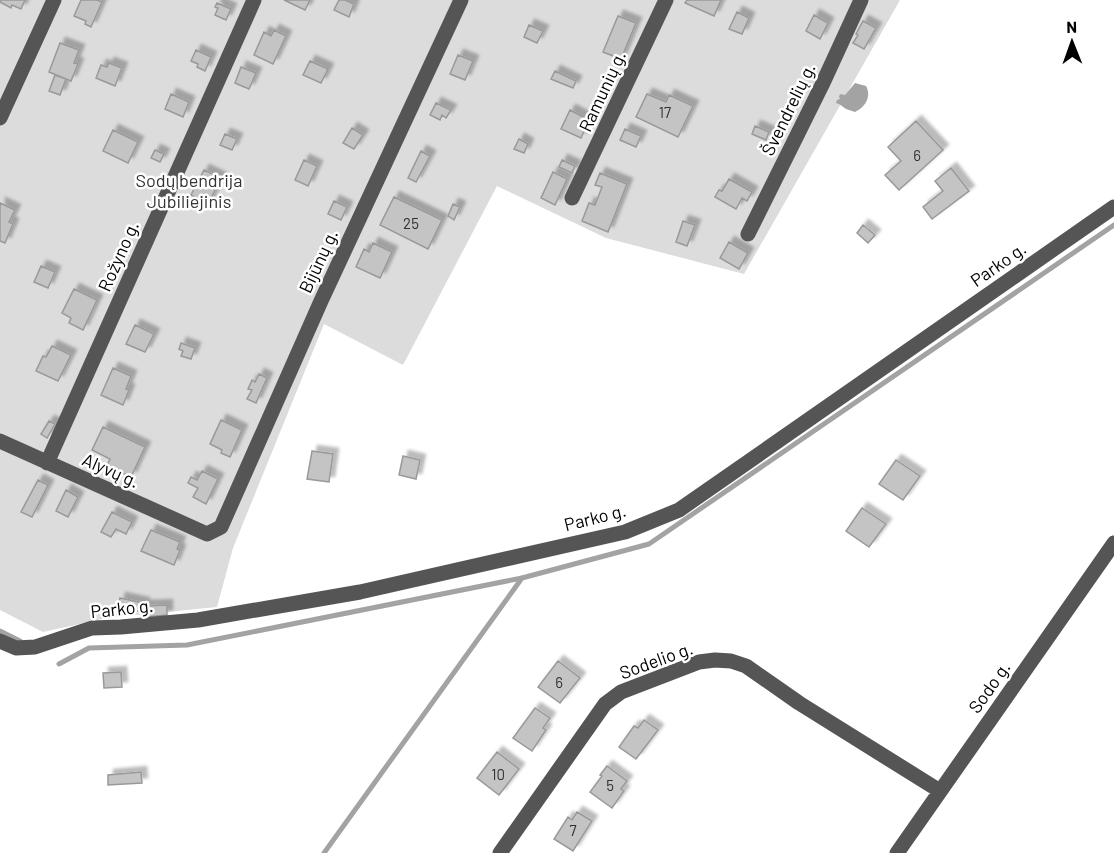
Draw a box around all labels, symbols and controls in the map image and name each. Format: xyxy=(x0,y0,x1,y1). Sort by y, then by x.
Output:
north arrow xyxy=(1042,12,1102,72)
text: N xyxy=(1066,17,1077,36)
street label: Ramunių g. xyxy=(574,47,630,135)
street label: Švendrelių g. xyxy=(756,59,820,159)
house number: 17 xyxy=(659,103,671,121)
house number: 6 xyxy=(913,146,921,164)
park label: Sodų bendrija Jubiliejinis xyxy=(136,169,242,212)
house number: 25 xyxy=(403,214,419,232)
street label: Rožyno g. xyxy=(93,217,143,295)
street label: Bijūnų g. xyxy=(294,226,342,296)
street label: Parko g. xyxy=(966,237,1030,291)
street label: Alyvų g. xyxy=(79,448,143,492)
street label: Parko g. xyxy=(562,499,628,535)
street label: Parko g. xyxy=(89,594,155,622)
street label: Sodelio g. xyxy=(616,637,696,683)
street label: Sodo g. xyxy=(963,657,1015,717)
house number: 6 xyxy=(555,673,563,691)
house number: 10 xyxy=(491,765,505,783)
house number: 5 xyxy=(606,776,614,794)
house number: 7 xyxy=(569,821,577,839)

